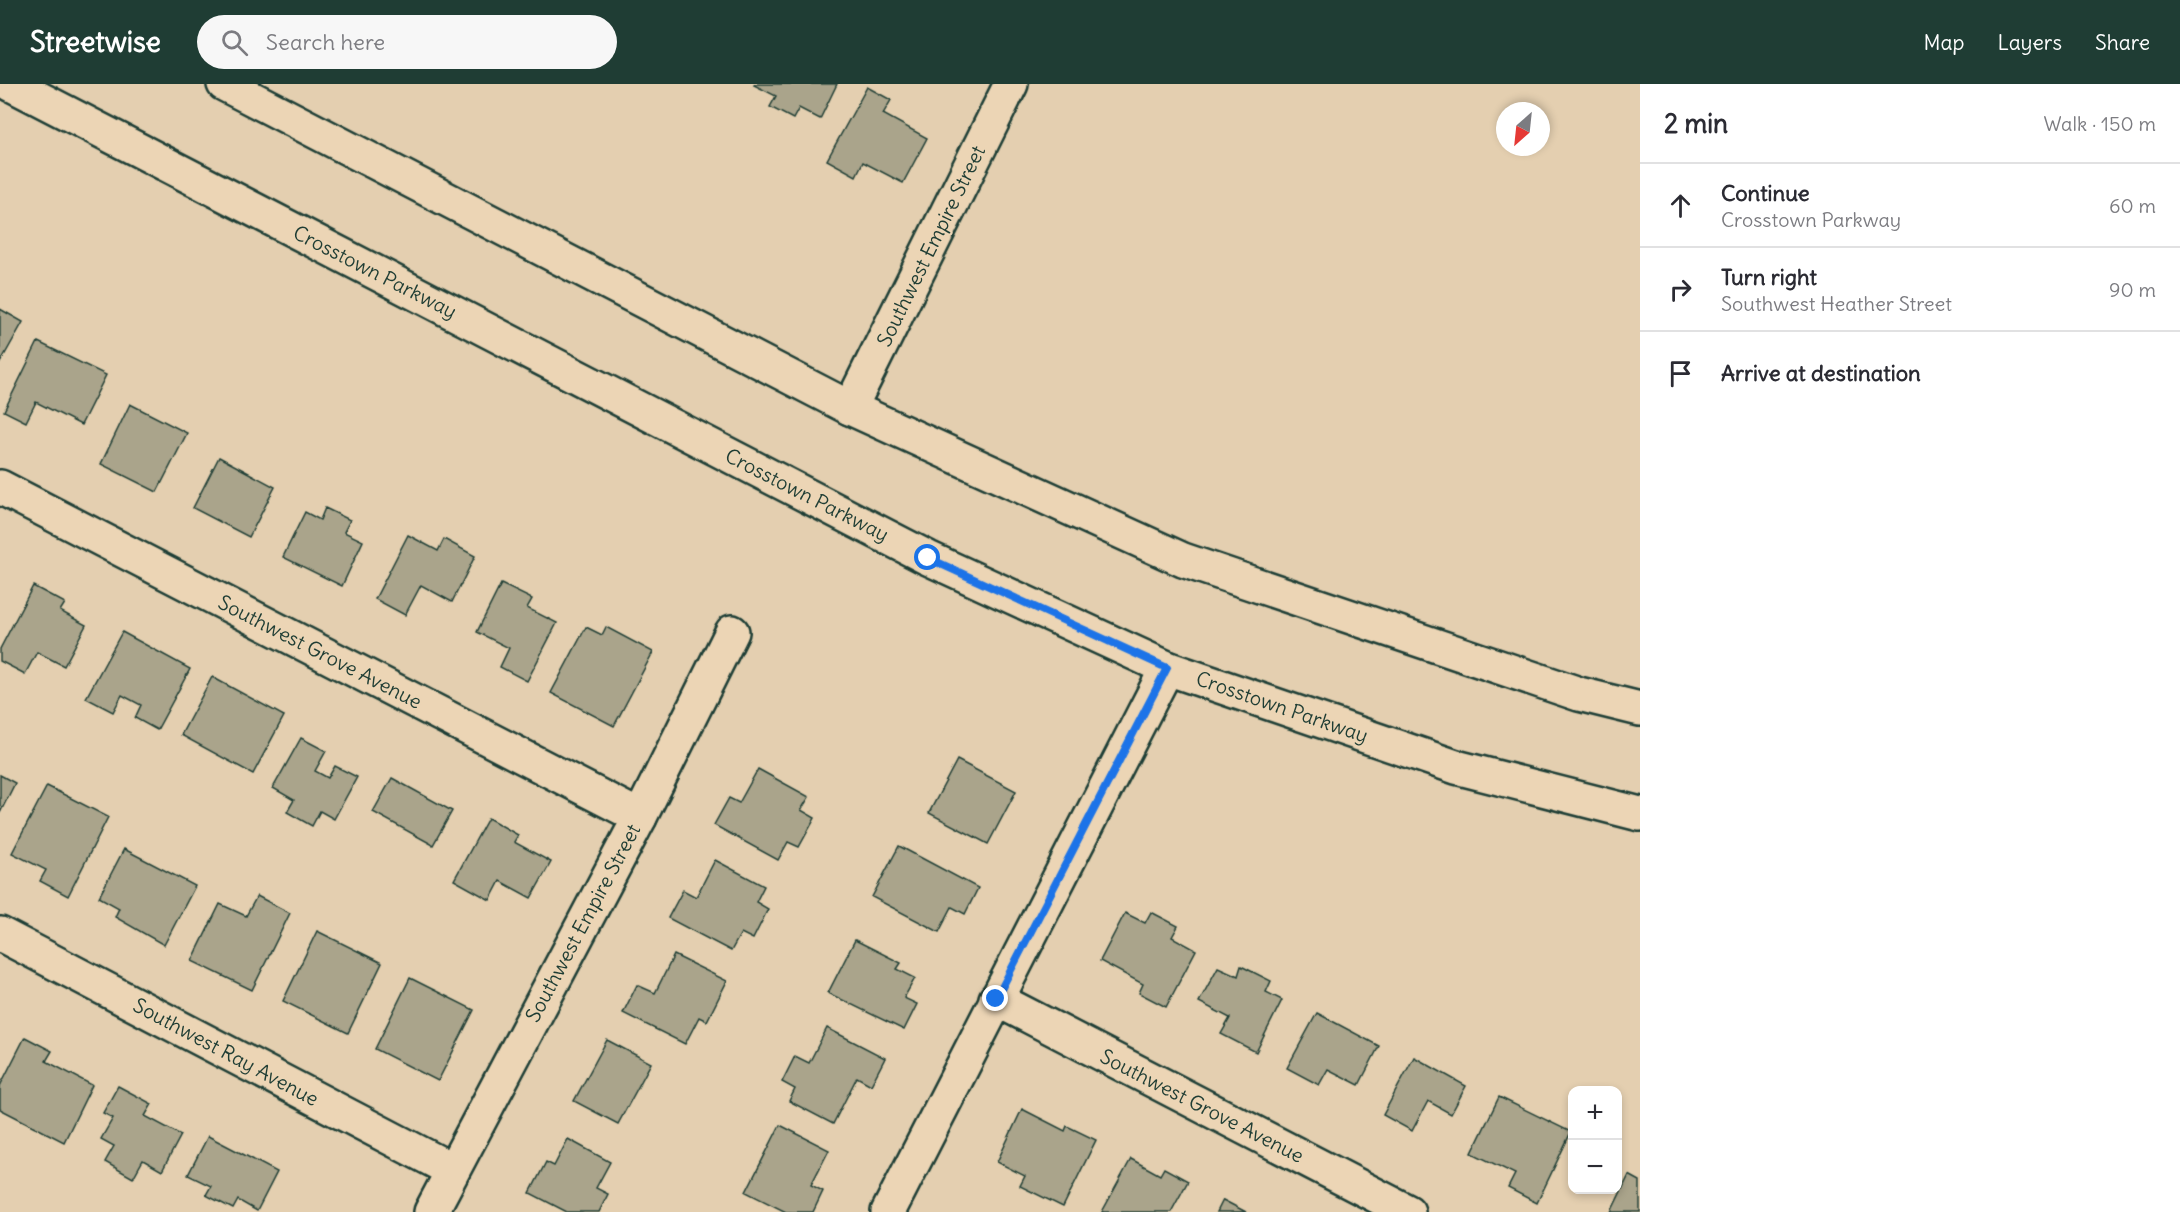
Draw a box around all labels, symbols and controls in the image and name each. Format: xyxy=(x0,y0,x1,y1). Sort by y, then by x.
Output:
search box xyxy=(197,15,617,69)
text: Streetwise xyxy=(30,24,161,60)
icon: search xyxy=(218,26,251,59)
text: Search here xyxy=(266,28,385,56)
text: Map xyxy=(1924,29,1964,56)
text: Layers xyxy=(1997,29,2062,56)
text: Share xyxy=(2095,29,2150,56)
north arrow xyxy=(1496,102,1550,156)
text: 2 min xyxy=(1664,107,1728,140)
text: Walk · 150 m xyxy=(2044,111,2156,136)
street label: Southwest Empire Street xyxy=(871,141,990,350)
text: Continue xyxy=(1721,179,1810,207)
icon: ahead xyxy=(1664,189,1697,222)
text: 60 m xyxy=(2109,193,2156,218)
text: Crosstown Parkway xyxy=(1721,207,1901,232)
street label: Crosstown Parkway xyxy=(289,220,461,324)
text: Turn right xyxy=(1721,263,1817,291)
icon: right xyxy=(1664,273,1697,306)
text: 90 m xyxy=(2109,277,2156,302)
text: Southwest Heather Street xyxy=(1721,291,1952,316)
icon: arrive xyxy=(1664,357,1697,390)
text: Arrive at destination xyxy=(1721,359,1921,387)
street label: Crosstown Parkway xyxy=(721,443,893,547)
route start xyxy=(914,544,940,570)
street label: Southwest Grove Avenue xyxy=(214,589,426,714)
street label: Crosstown Parkway xyxy=(1193,665,1371,748)
street label: Southwest Empire Street xyxy=(520,819,646,1026)
route end xyxy=(982,985,1008,1011)
street label: Southwest Ray Avenue xyxy=(129,992,323,1111)
street label: Southwest Grove Avenue xyxy=(1096,1043,1308,1168)
map controls xyxy=(1568,1086,1622,1194)
button: + xyxy=(1568,1086,1622,1140)
button: − xyxy=(1568,1140,1622,1194)

